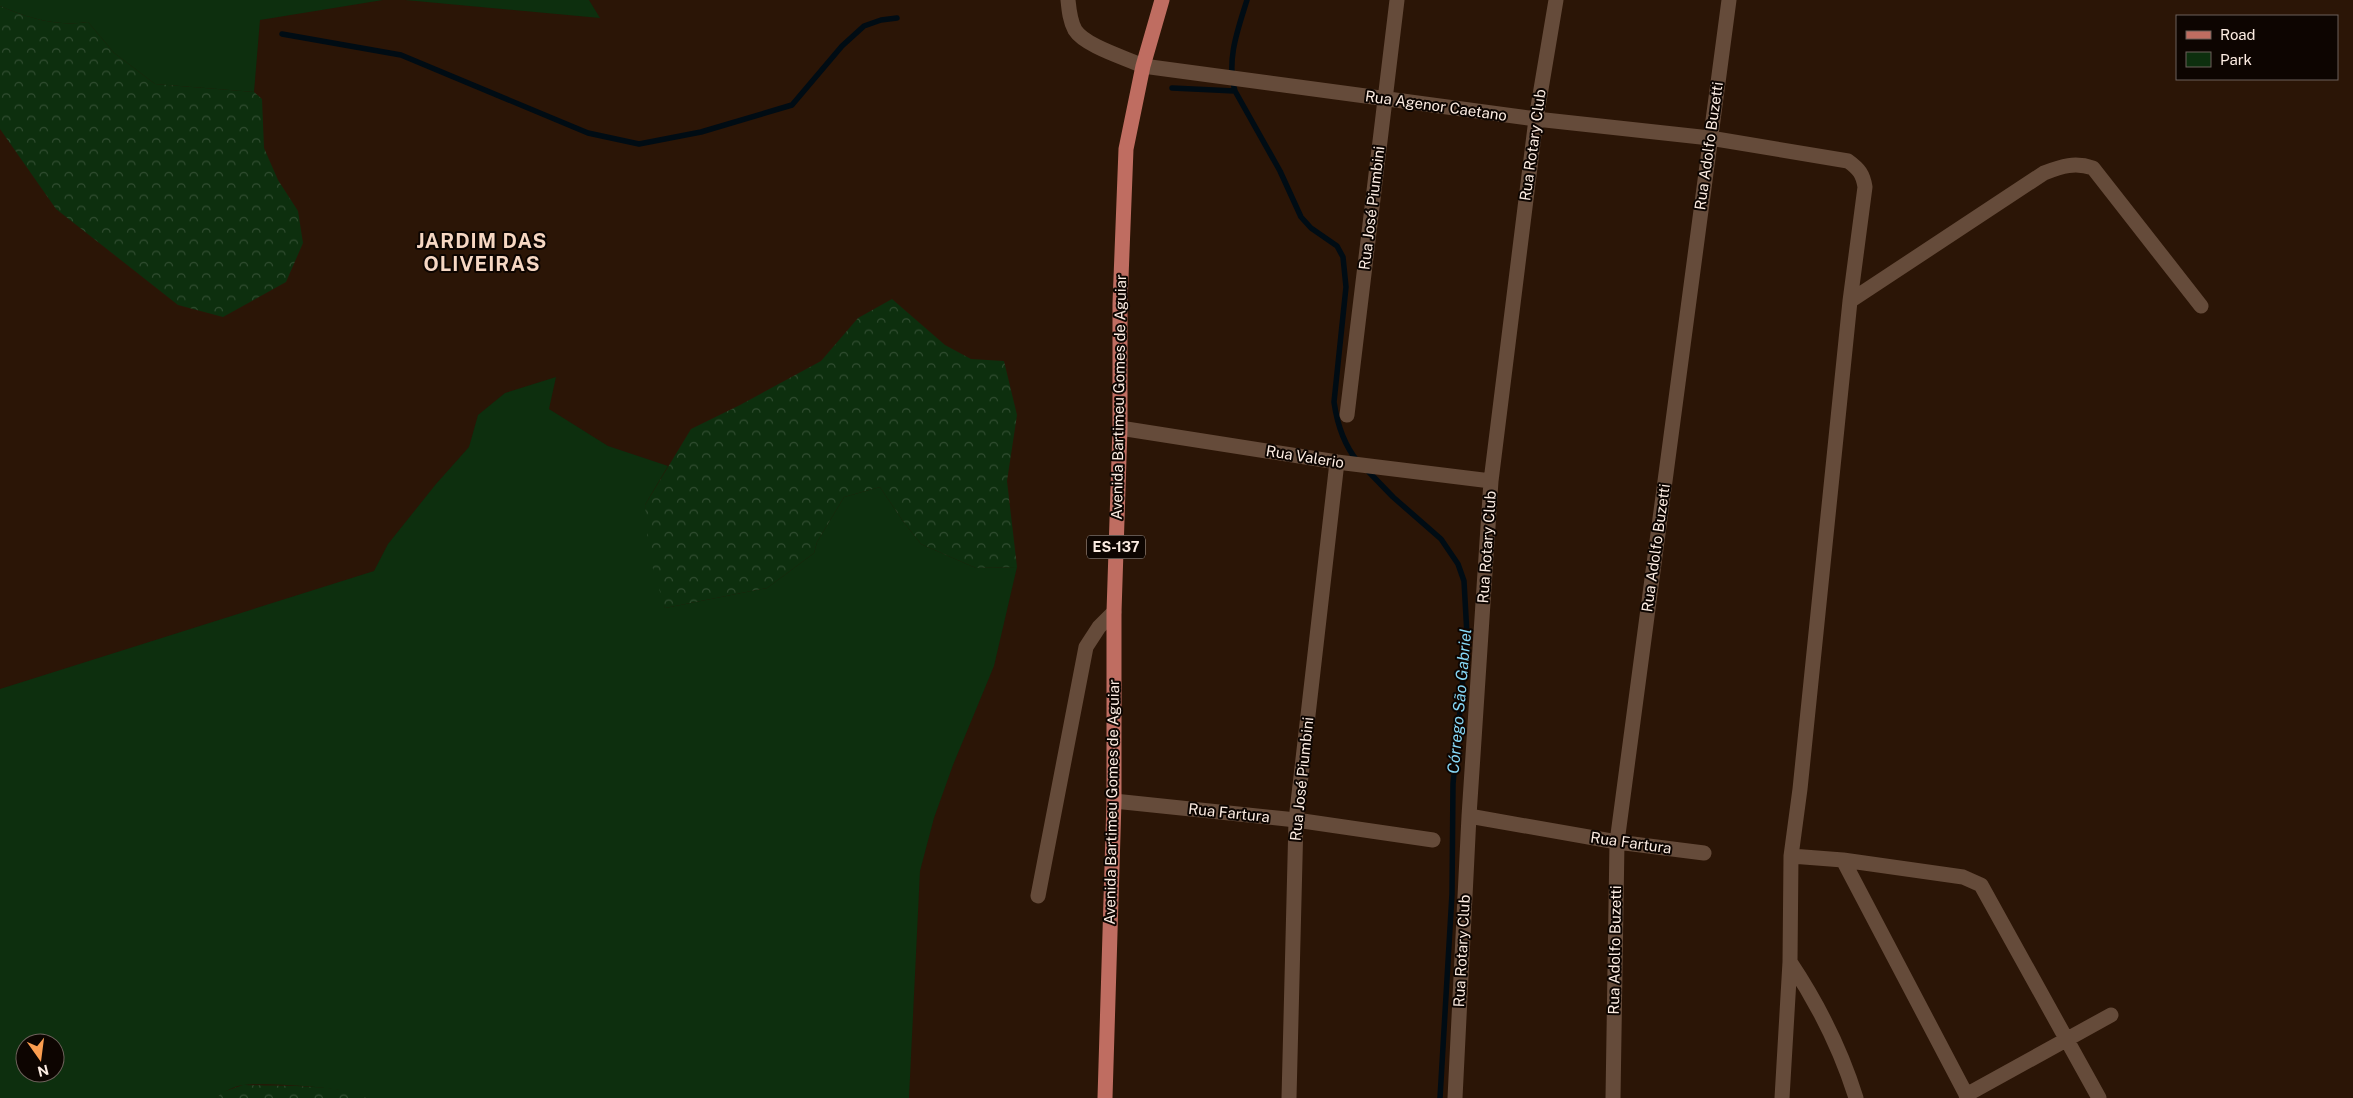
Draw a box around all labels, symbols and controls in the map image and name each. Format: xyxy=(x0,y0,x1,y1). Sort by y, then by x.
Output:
legend xyxy=(2176,15,2338,80)
text: Road xyxy=(2220,26,2256,43)
text: Park xyxy=(2220,51,2252,68)
street label: Rua Adolfo Buzetti xyxy=(1691,81,1726,211)
street label: Rua Agenor Caetano xyxy=(1364,87,1508,124)
street label: Rua Rotary Club xyxy=(1516,88,1549,202)
street label: Rua José Piumbini xyxy=(1355,145,1388,271)
district label: JARDIM DAS OLIVEIRAS xyxy=(417,229,547,276)
street label: Avenida Bartimeu Gomes de Aguiar xyxy=(1108,274,1129,520)
street label: Rua Valerio xyxy=(1265,442,1345,471)
street label: Rua Adolfo Buzetti xyxy=(1638,483,1673,613)
street label: Rua Rotary Club xyxy=(1474,490,1499,604)
road number: ES-137 xyxy=(1087,536,1145,558)
water label: Córrego São Gabriel xyxy=(1444,628,1475,774)
street label: Avenida Bartimeu Gomes de Aguiar xyxy=(1101,679,1122,925)
street label: Rua José Piumbini xyxy=(1287,716,1316,842)
street label: Rua Fartura xyxy=(1187,800,1271,825)
street label: Rua Fartura xyxy=(1589,828,1673,857)
street label: Rua Adolfo Buzetti xyxy=(1605,885,1624,1015)
street label: Rua Rotary Club xyxy=(1450,894,1473,1008)
north arrow xyxy=(15,1033,65,1083)
text: N xyxy=(36,1062,50,1080)

